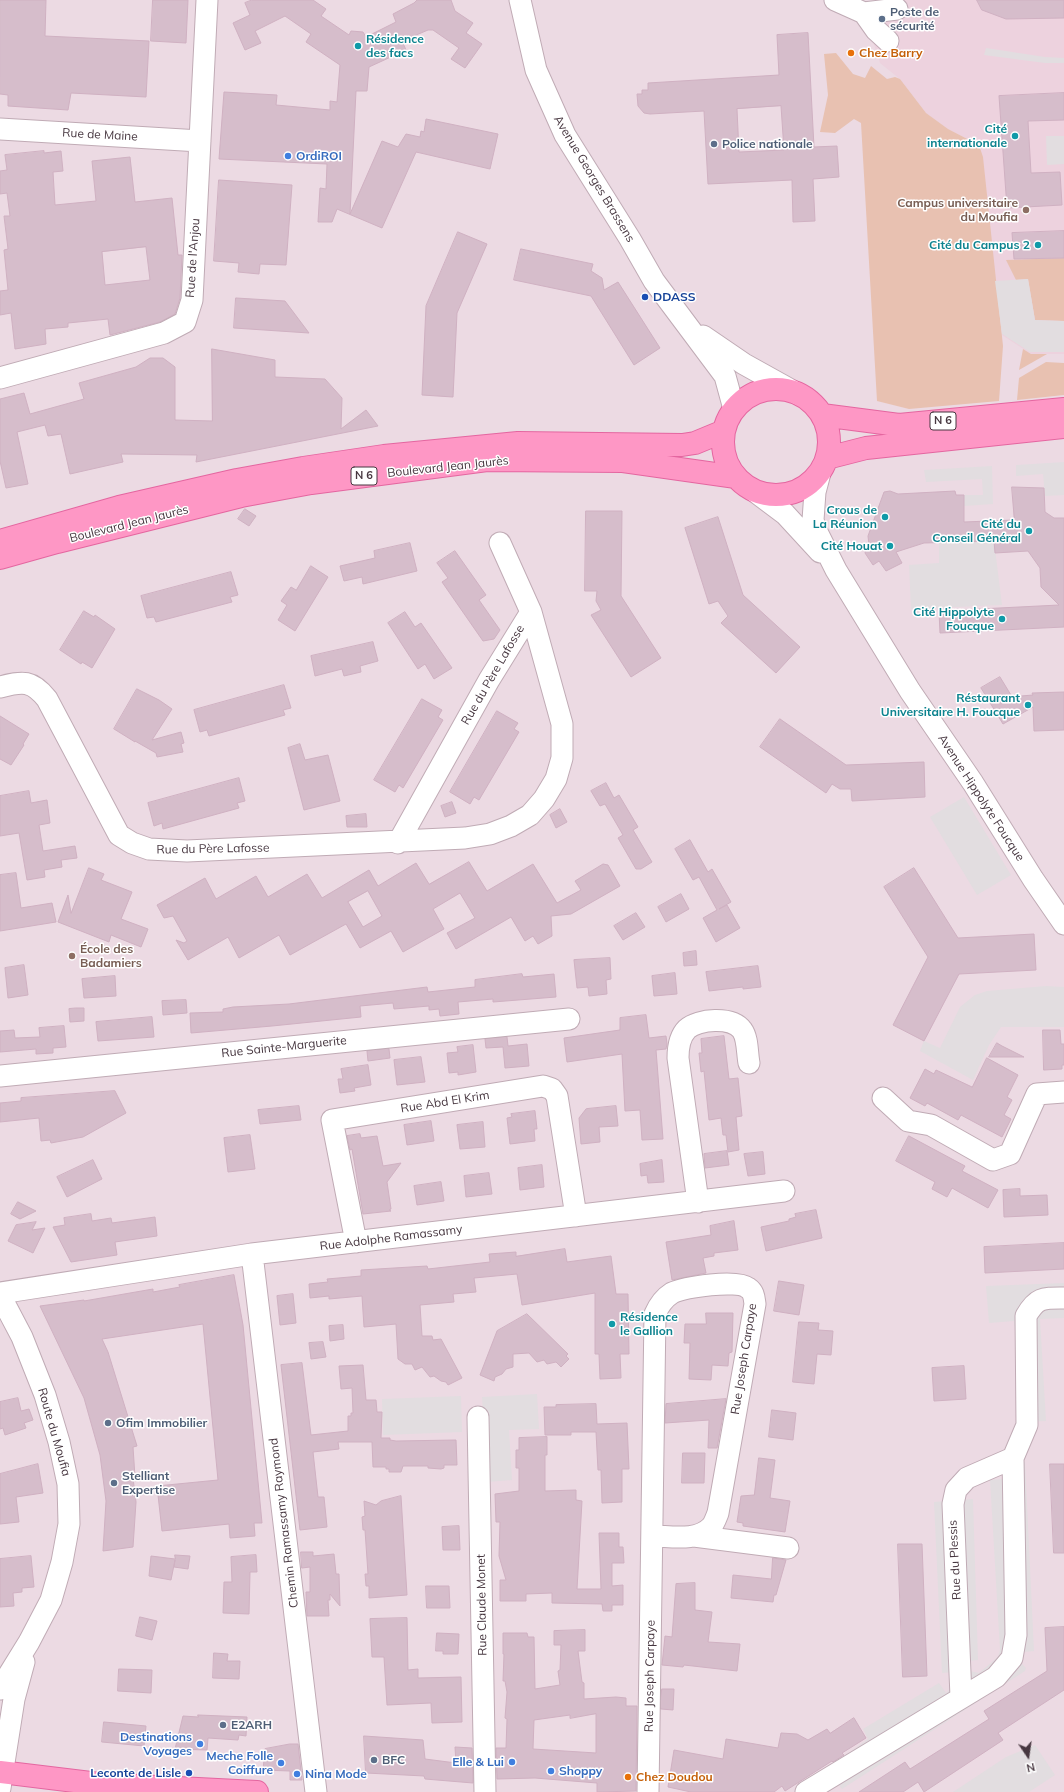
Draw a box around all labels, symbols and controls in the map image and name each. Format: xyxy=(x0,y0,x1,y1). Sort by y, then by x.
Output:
place label: Poste de sécurité xyxy=(890,5,939,33)
marker: Poste de sécurité xyxy=(877,14,887,24)
place label: Résidence des facs xyxy=(366,32,424,60)
marker: Résidence des facs xyxy=(353,41,363,51)
place label: Chez Barry xyxy=(859,46,923,60)
marker: Chez Barry xyxy=(846,48,856,58)
street label: Avenue Georges Brassens xyxy=(550,113,638,245)
place label: Cité internationale xyxy=(927,122,1007,150)
street label: Rue de Maine xyxy=(62,126,138,144)
marker: Cité internationale xyxy=(1010,131,1020,141)
place label: Police nationale xyxy=(722,137,813,151)
marker: Police nationale xyxy=(709,139,719,149)
place label: OrdiROI xyxy=(296,149,342,163)
marker: OrdiROI xyxy=(283,151,293,161)
place label: Campus universitaire du Moufia xyxy=(897,196,1018,224)
marker: Campus universitaire du Moufia xyxy=(1021,205,1031,215)
street label: Rue de l'Anjou xyxy=(183,218,203,298)
place label: Cité du Campus 2 xyxy=(929,238,1030,252)
marker: Cité du Campus 2 xyxy=(1033,240,1043,250)
place label: DDASS xyxy=(653,290,695,304)
marker: DDASS xyxy=(640,292,650,302)
road number: N 6 xyxy=(930,412,956,430)
street label: Boulevard Jean Jaurès xyxy=(387,453,509,481)
road number: N 6 xyxy=(351,467,377,485)
street label: Boulevard Jean Jaurès xyxy=(68,502,190,546)
place label: Crous de La Réunion xyxy=(813,503,877,531)
marker: Crous de La Réunion xyxy=(880,512,890,522)
place label: Cité du Conseil Général xyxy=(932,517,1021,545)
marker: Cité du Conseil Général xyxy=(1024,526,1034,536)
place label: Cité Houat xyxy=(821,539,882,553)
marker: Cité Houat xyxy=(885,541,895,551)
place label: Cité Hippolyte Foucque xyxy=(913,605,994,633)
marker: Cité Hippolyte Foucque xyxy=(997,614,1007,624)
street label: Rue du Père Lafosse xyxy=(458,622,528,728)
place label: Réstaurant Universitaire H. Foucque xyxy=(881,691,1020,719)
marker: Réstaurant Universitaire H. Foucque xyxy=(1023,700,1033,710)
street label: Avenue Hippolyte Foucque xyxy=(935,732,1027,864)
street label: Rue du Père Lafosse xyxy=(156,841,270,857)
place label: École des Badamiers xyxy=(80,942,142,970)
marker: École des Badamiers xyxy=(67,951,77,961)
street label: Rue Sainte-Marguerite xyxy=(221,1033,347,1061)
street label: Rue Abd El Krim xyxy=(400,1088,490,1116)
street label: Rue Adolphe Ramassamy xyxy=(319,1222,463,1254)
street label: Rue Joseph Carpaye xyxy=(728,1302,760,1416)
place label: Résidence le Gallion xyxy=(620,1310,678,1338)
marker: Résidence le Gallion xyxy=(607,1319,617,1329)
street label: Route du Moufia xyxy=(35,1386,73,1478)
place label: Ofim Immobilier xyxy=(116,1416,207,1430)
marker: Ofim Immobilier xyxy=(103,1418,113,1428)
street label: Chemin Ramassamy Raymond xyxy=(266,1437,302,1609)
place label: Stelliant Expertise xyxy=(122,1469,175,1497)
marker: Stelliant Expertise xyxy=(109,1478,119,1488)
street label: Rue du Plessis xyxy=(946,1520,964,1600)
street label: Rue Claude Monet xyxy=(474,1554,490,1656)
street label: Rue Joseph Carpaye xyxy=(642,1620,658,1732)
place label: E2ARH xyxy=(231,1718,272,1732)
marker: E2ARH xyxy=(218,1720,228,1730)
place label: Destinations Voyages xyxy=(120,1730,192,1758)
north arrow xyxy=(1008,1736,1048,1776)
marker: Destinations Voyages xyxy=(195,1739,205,1749)
place label: Meche Folle Coiffure xyxy=(206,1749,273,1777)
place label: BFC xyxy=(382,1753,405,1767)
marker: BFC xyxy=(369,1755,379,1765)
place label: Elle & Lui xyxy=(452,1755,504,1769)
marker: Elle & Lui xyxy=(507,1757,517,1767)
marker: Meche Folle Coiffure xyxy=(276,1758,286,1768)
text: N xyxy=(1025,1760,1036,1775)
place label: Shoppy xyxy=(559,1764,602,1778)
place label: Leconte de Lisle xyxy=(90,1766,181,1780)
marker: Shoppy xyxy=(546,1766,556,1776)
place label: Nina Mode xyxy=(305,1767,367,1781)
marker: Leconte de Lisle xyxy=(184,1768,194,1778)
marker: Nina Mode xyxy=(292,1769,302,1779)
place label: Chez Doudou xyxy=(636,1770,713,1784)
marker: Chez Doudou xyxy=(623,1772,633,1782)

